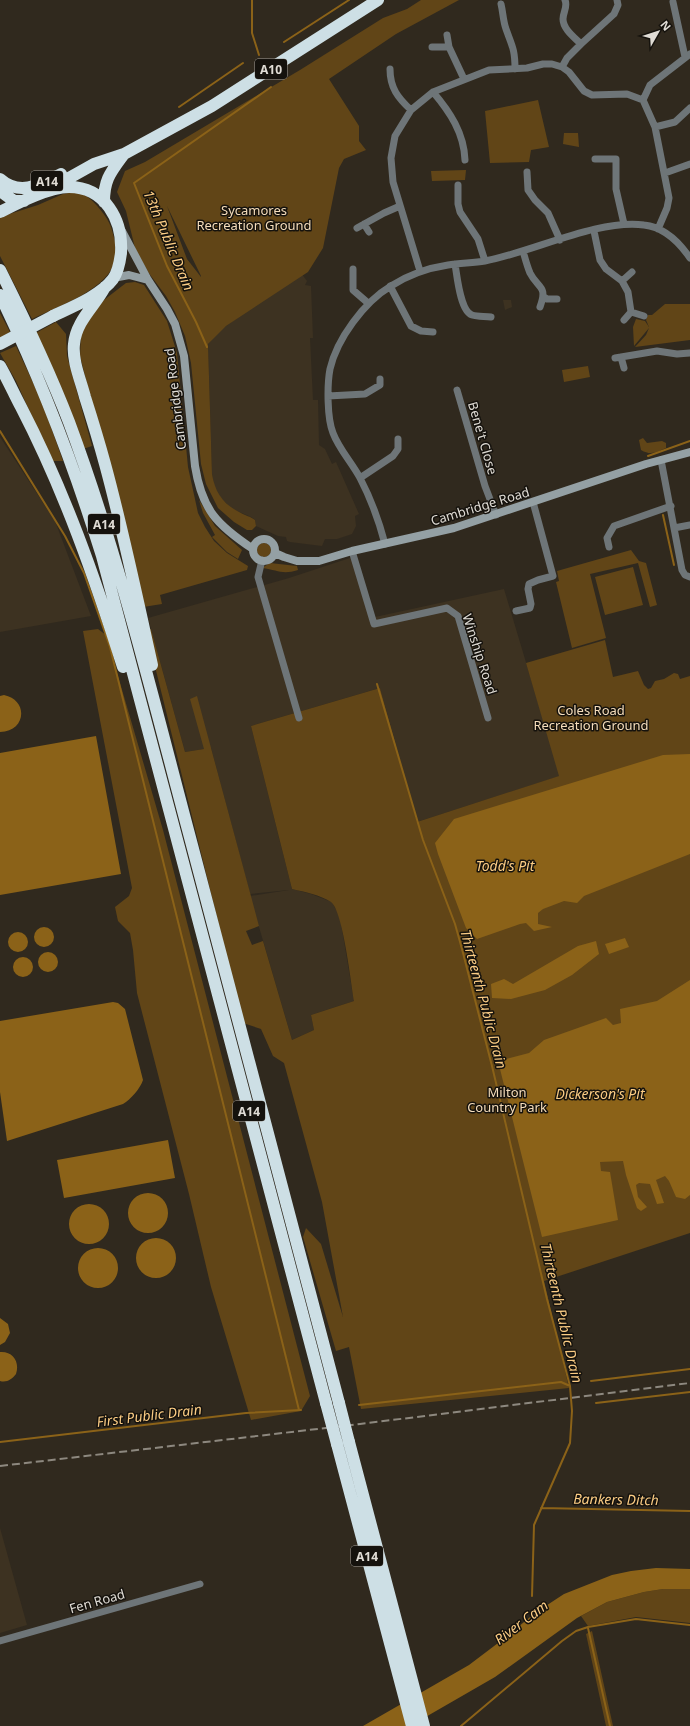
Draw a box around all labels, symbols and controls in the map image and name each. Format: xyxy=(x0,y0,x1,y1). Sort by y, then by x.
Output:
north arrow xyxy=(638,12,678,52)
text: N xyxy=(658,17,675,34)
road number: A10 xyxy=(255,59,287,79)
road number: A14 xyxy=(31,171,63,191)
water label: 13th Public Drain xyxy=(139,187,199,293)
park label: Sycamores Recreation Ground xyxy=(196,201,312,234)
street label: Cambridge Road xyxy=(160,347,190,451)
street label: Bene't Close xyxy=(464,399,502,477)
street label: Cambridge Road xyxy=(428,482,532,530)
road number: A14 xyxy=(88,514,120,534)
street label: Winship Road xyxy=(459,611,501,697)
park label: Coles Road Recreation Ground xyxy=(533,701,649,734)
water label: Todd's Pit xyxy=(476,856,536,875)
water label: Thirteenth Public Drain xyxy=(456,927,512,1071)
park label: Milton Country Park xyxy=(467,1083,547,1116)
water label: Dickerson's Pit xyxy=(555,1084,646,1103)
road number: A14 xyxy=(233,1101,265,1121)
water label: Thirteenth Public Drain xyxy=(537,1241,587,1385)
water label: First Public Drain xyxy=(95,1399,203,1431)
water label: Bankers Ditch xyxy=(573,1489,659,1509)
road number: A14 xyxy=(351,1546,383,1566)
street label: Fen Road xyxy=(67,1585,127,1617)
water label: River Cam xyxy=(490,1596,552,1648)

